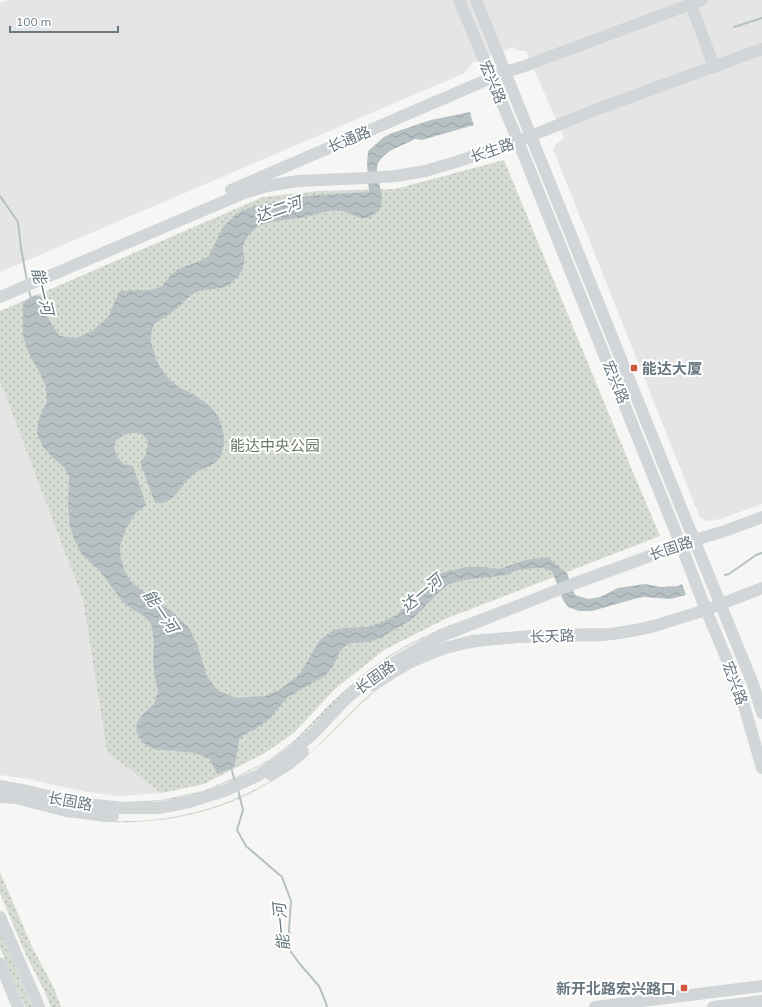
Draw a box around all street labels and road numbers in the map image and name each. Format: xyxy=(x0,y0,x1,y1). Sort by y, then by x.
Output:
street label: 宏兴路 xyxy=(475,58,511,106)
street label: 长通路 xyxy=(325,121,373,157)
street label: 长生路 xyxy=(468,134,516,166)
street label: 宏兴路 xyxy=(599,358,633,406)
street label: 长固路 xyxy=(647,532,695,564)
street label: 长天路 xyxy=(529,626,575,646)
street label: 长固路 xyxy=(351,656,399,698)
street label: 宏兴路 xyxy=(718,659,752,707)
street label: 长固路 xyxy=(46,788,94,814)

